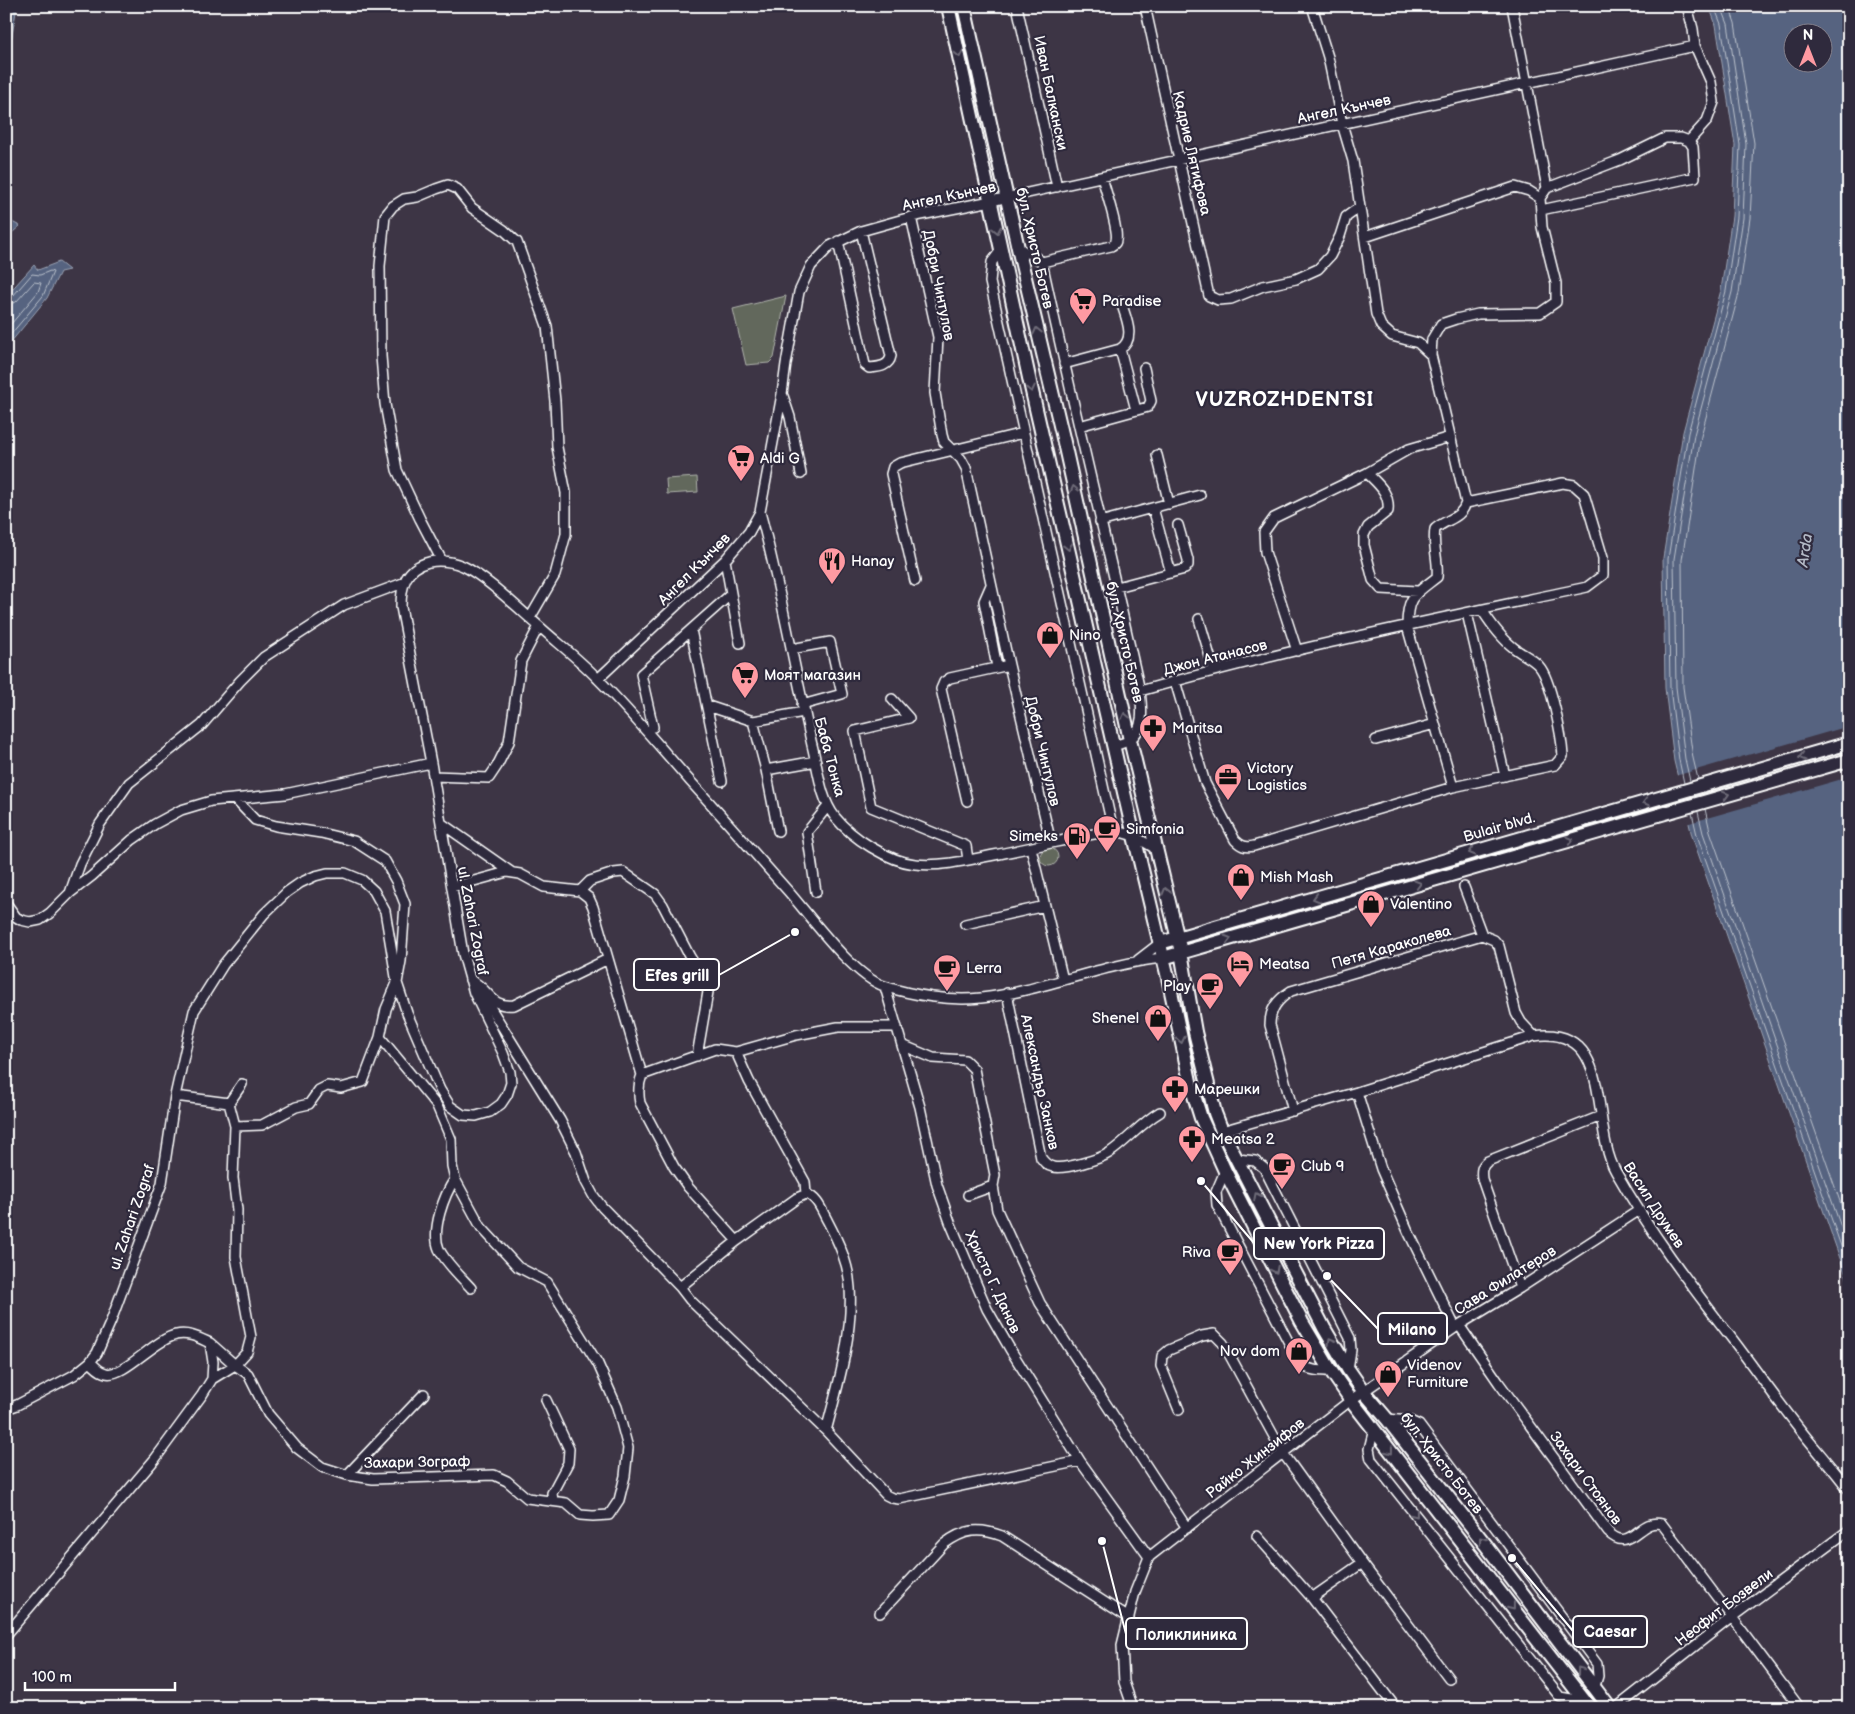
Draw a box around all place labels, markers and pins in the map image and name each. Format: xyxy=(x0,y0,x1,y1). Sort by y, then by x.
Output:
supermarket icon: Paradise xyxy=(1068,286,1098,325)
place label: Paradise xyxy=(1102,292,1161,311)
supermarket icon: Aldi G xyxy=(726,443,756,482)
place label: Aldi G xyxy=(760,449,800,468)
restaurant icon: Hanay xyxy=(817,546,847,585)
place label: Hanay xyxy=(851,552,894,571)
shop icon: Nino xyxy=(1035,620,1065,659)
place label: Nino xyxy=(1069,626,1101,645)
supermarket icon: Моят магазин xyxy=(730,660,760,699)
place label: Моят магазин xyxy=(764,666,861,685)
pharmacy icon: Maritsa xyxy=(1138,713,1168,752)
place label: Maritsa xyxy=(1172,719,1223,738)
place label: Victory Logistics xyxy=(1247,759,1307,795)
office icon: Victory Logistics xyxy=(1213,762,1243,801)
cafe icon: Simfonia xyxy=(1092,814,1122,853)
place label: Simfonia xyxy=(1126,820,1184,839)
fuel station icon: Simeks xyxy=(1062,821,1092,860)
place label: Simeks xyxy=(1009,827,1059,846)
shop icon: Mish Mash xyxy=(1226,862,1256,901)
place label: Mish Mash xyxy=(1260,868,1333,887)
shop icon: Valentino xyxy=(1356,889,1386,928)
place label: Valentino xyxy=(1390,895,1452,914)
hotel icon: Meatsa xyxy=(1225,949,1255,988)
cafe icon: Lerra xyxy=(932,953,962,992)
place label: Meatsa xyxy=(1259,955,1310,974)
callout: Efes grill xyxy=(634,959,719,990)
place label: Lerra xyxy=(966,959,1002,978)
cafe icon: Play xyxy=(1195,971,1225,1010)
place label: Play xyxy=(1163,977,1191,996)
shop icon: Shenel xyxy=(1143,1003,1173,1042)
place label: Shenel xyxy=(1092,1009,1139,1028)
pharmacy icon: Марешки xyxy=(1160,1074,1190,1113)
place label: Марешки xyxy=(1194,1080,1260,1099)
pharmacy icon: Meatsa 2 xyxy=(1177,1124,1207,1163)
place label: Meatsa 2 xyxy=(1211,1130,1275,1149)
cafe icon: Club 9 xyxy=(1267,1151,1297,1190)
place label: Club 9 xyxy=(1301,1157,1345,1176)
callout: New York Pizza xyxy=(1254,1228,1384,1259)
cafe icon: Riva xyxy=(1215,1237,1245,1276)
place label: Riva xyxy=(1182,1243,1211,1262)
callout: Milano xyxy=(1378,1313,1447,1344)
shop icon: Nov dom xyxy=(1284,1336,1314,1375)
place label: Nov dom xyxy=(1220,1342,1280,1361)
place label: Videnov Furniture xyxy=(1407,1356,1469,1392)
shop icon: Videnov Furniture xyxy=(1373,1359,1403,1398)
callout: Caesar xyxy=(1573,1616,1647,1647)
callout: Поликлиника xyxy=(1126,1618,1247,1649)

